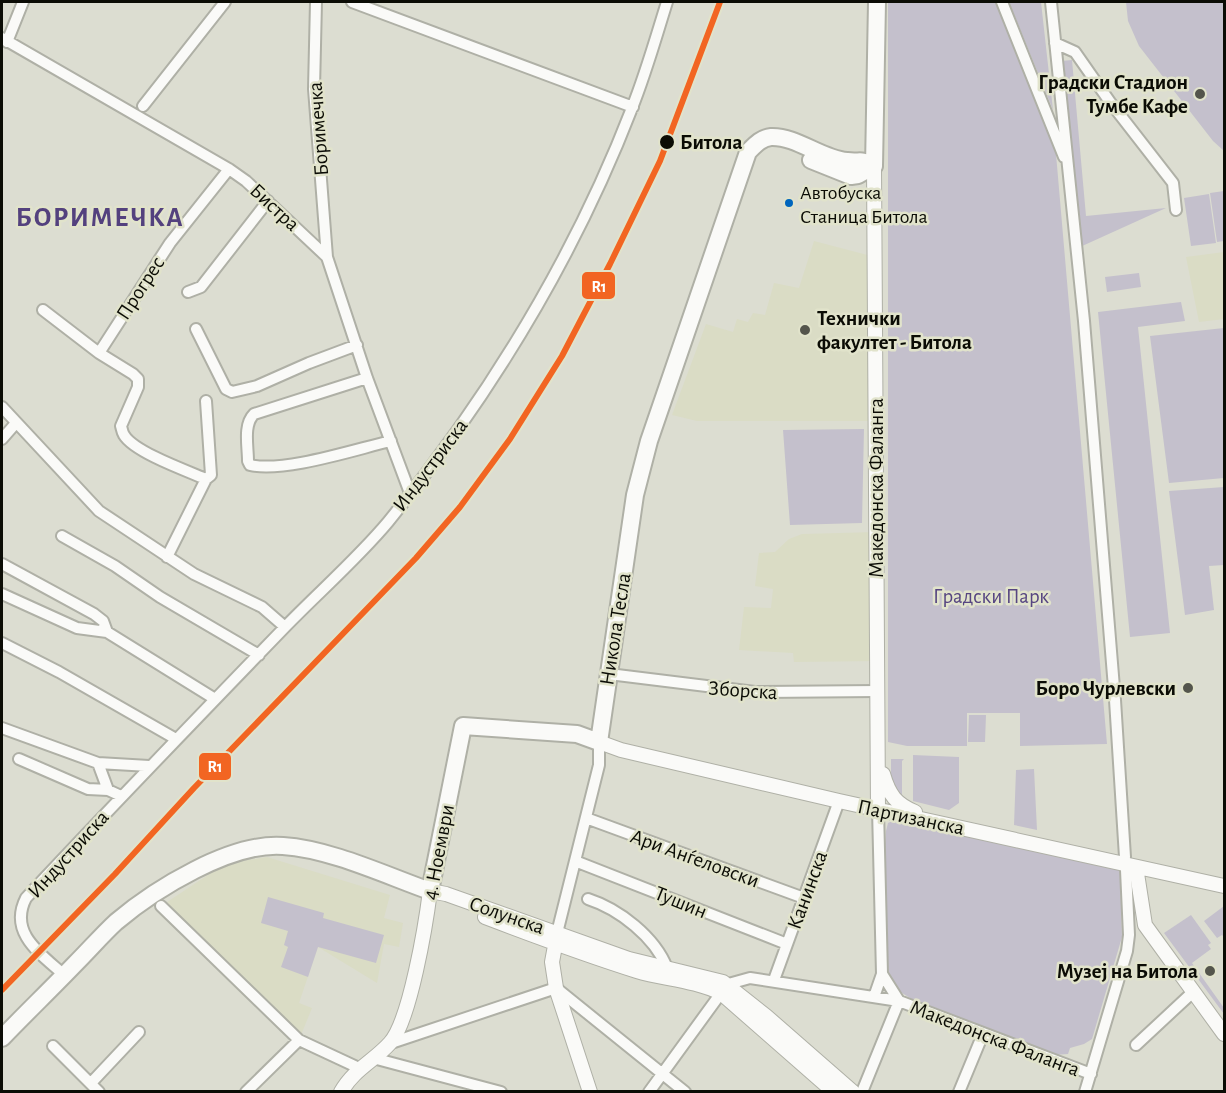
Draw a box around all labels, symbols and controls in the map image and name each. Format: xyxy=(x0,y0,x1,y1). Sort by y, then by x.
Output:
place label: Градски Стадион Тумбе Кафе xyxy=(1038,72,1188,117)
street label: Боримечка xyxy=(305,81,332,177)
marker: Градски Стадион Тумбе Кафе xyxy=(1193,87,1207,101)
place label: Битола xyxy=(680,132,742,153)
marker: Битола xyxy=(658,133,676,151)
street label: Бистра xyxy=(246,179,304,236)
place label: Автобуска Станица Битола xyxy=(800,183,928,227)
marker: Автобуска Станица Битола xyxy=(783,197,795,209)
district label: БОРИМЕЧКА xyxy=(16,204,184,231)
street label: Прогрес xyxy=(112,253,168,324)
line badge: R1 xyxy=(581,271,616,300)
text: R1 xyxy=(591,279,607,295)
place label: Технички факултет - Битола xyxy=(817,308,972,353)
marker: Технички факултет - Битола xyxy=(798,323,812,337)
street label: Македонска Фаланга xyxy=(866,398,887,578)
street label: Индустриска xyxy=(389,415,472,515)
street label: Никола Тесла xyxy=(596,571,635,687)
park label: Градски Парк xyxy=(933,586,1049,607)
street label: Зборска xyxy=(708,678,779,703)
place label: Боро Чурлевски xyxy=(1035,678,1176,699)
marker: Боро Чурлевски xyxy=(1181,681,1195,695)
line badge: R1 xyxy=(198,752,232,781)
text: R1 xyxy=(207,759,223,775)
street label: Партизанска xyxy=(856,796,966,839)
street label: 4. Ноември xyxy=(419,803,458,902)
street label: Индустриска xyxy=(24,806,113,902)
street label: Ари Анѓеловски xyxy=(628,825,762,891)
street label: Канинска xyxy=(784,848,831,932)
street label: Тушин xyxy=(652,883,710,922)
street label: Солунска xyxy=(467,893,548,938)
place label: Музеј на Битола xyxy=(1057,961,1198,982)
marker: Музеј на Битола xyxy=(1203,964,1217,978)
street label: Македонска Фаланга xyxy=(907,996,1083,1081)

